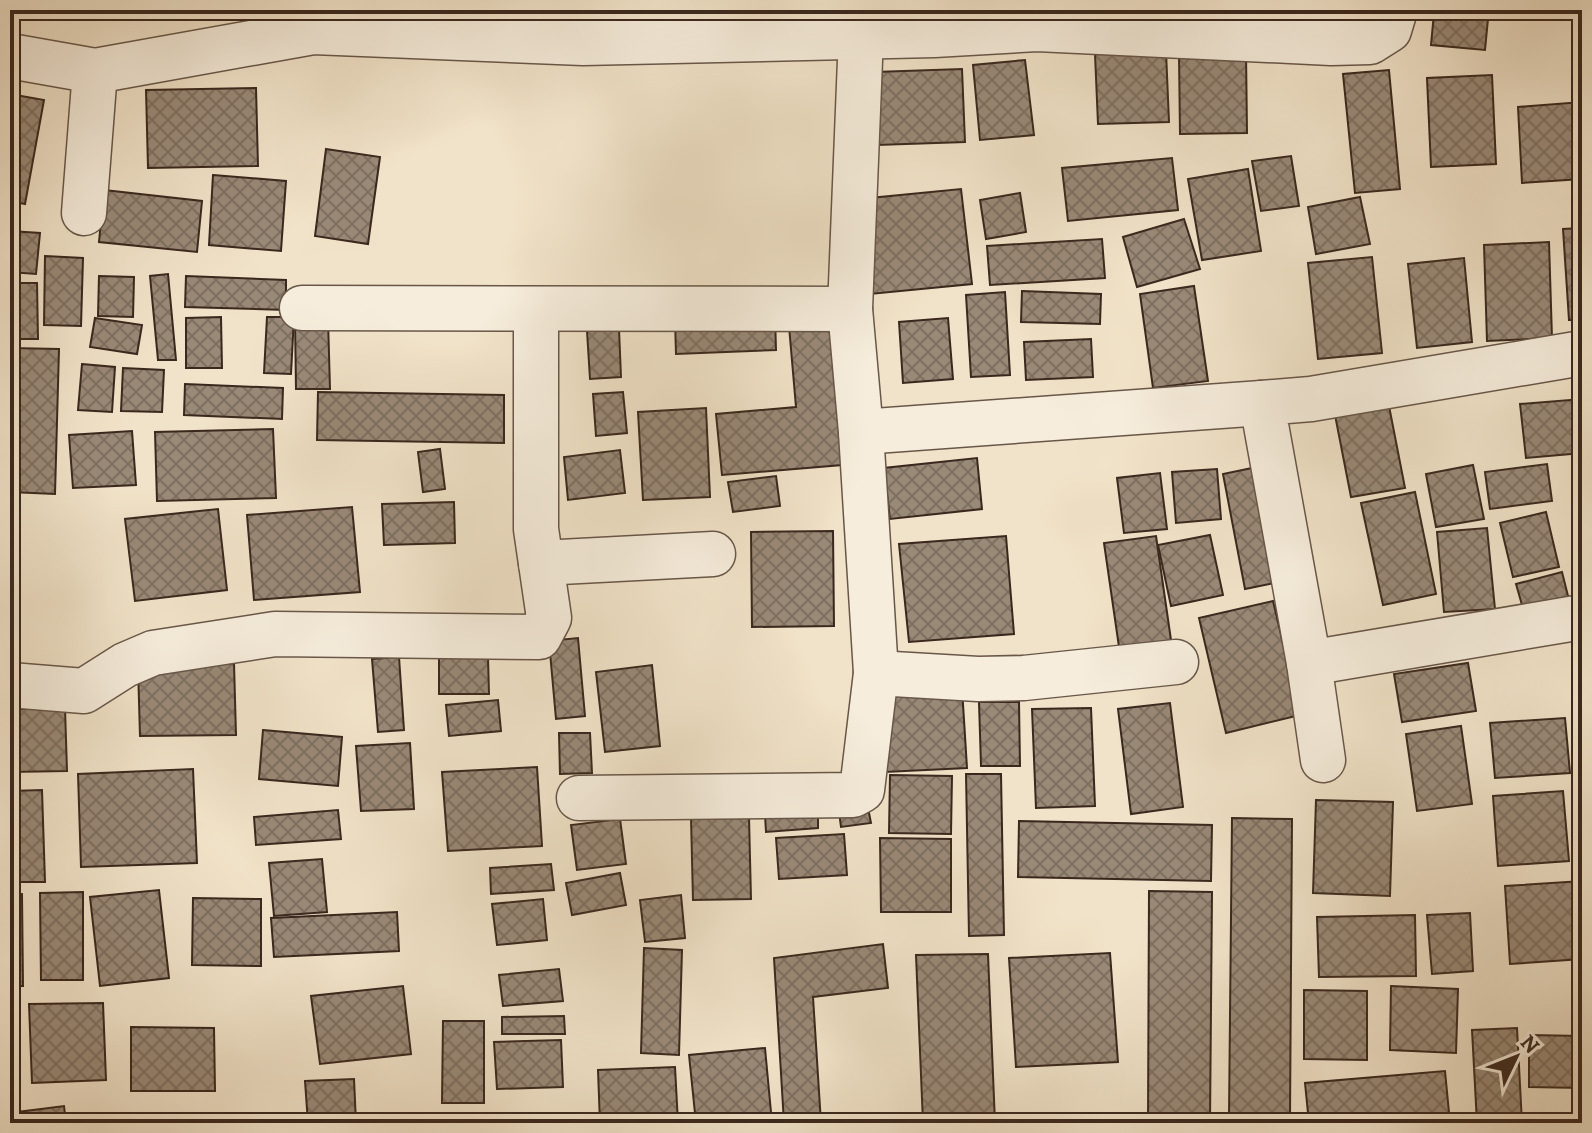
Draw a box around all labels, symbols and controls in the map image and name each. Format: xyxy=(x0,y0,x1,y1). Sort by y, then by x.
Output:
north arrow xyxy=(1476,1017,1556,1097)
text: N xyxy=(1513,1028,1546,1060)

